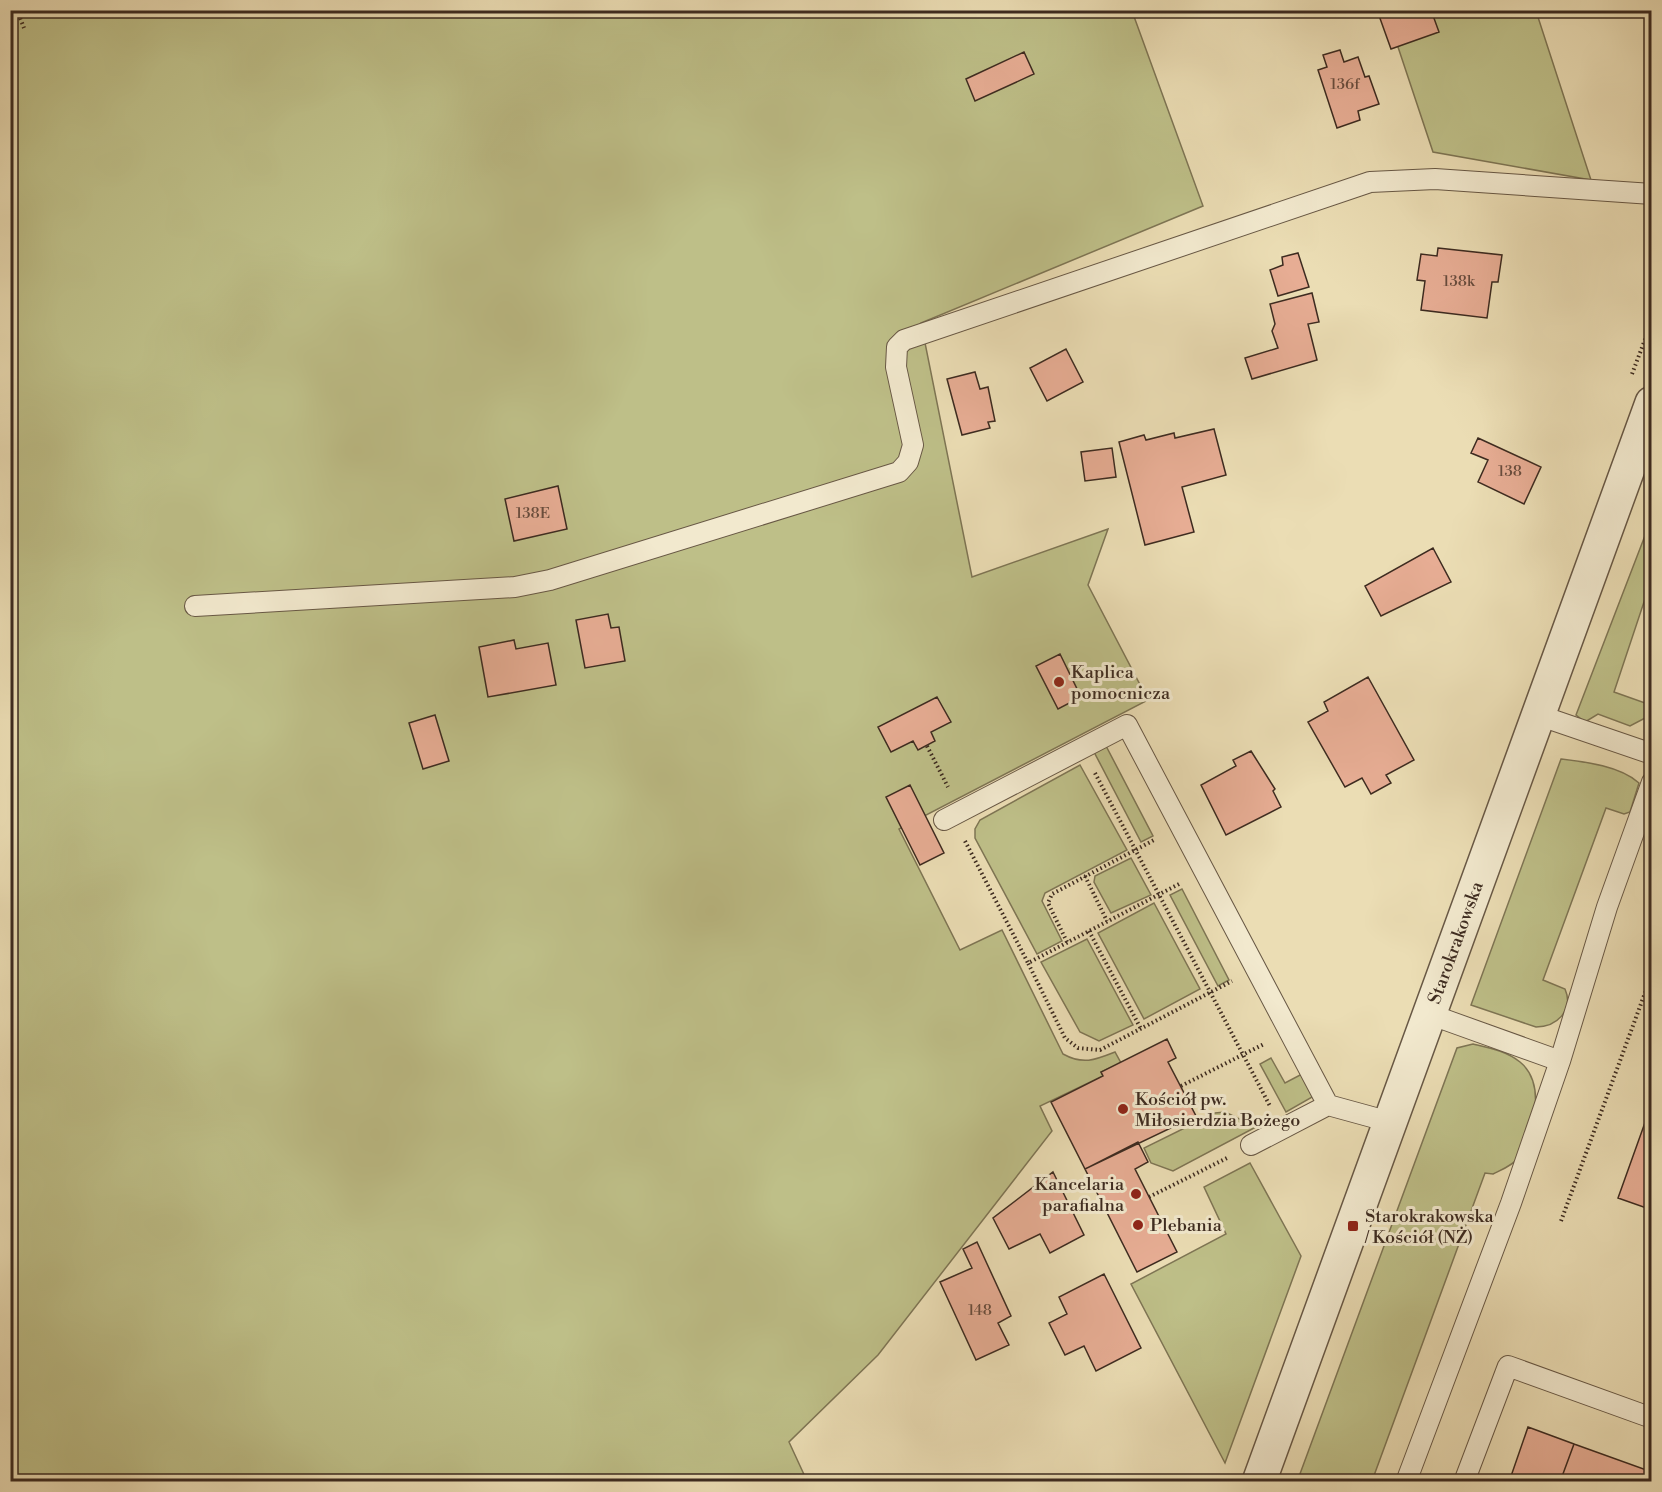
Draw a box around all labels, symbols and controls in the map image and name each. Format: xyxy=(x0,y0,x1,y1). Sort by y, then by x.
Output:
house number: 136f xyxy=(1330,75,1360,94)
house number: 138k xyxy=(1443,272,1476,291)
house number: 138 xyxy=(1498,462,1522,481)
house number: 138E xyxy=(516,504,550,523)
place label: Kaplica pomocnicza xyxy=(1071,661,1171,705)
marker: Kaplica pomocnicza xyxy=(1052,675,1066,689)
street label: Starokrakowska xyxy=(1423,878,1489,1007)
place label: Kościół pw. Miłosierdzia Bożego xyxy=(1135,1088,1300,1132)
marker: Kościół pw. Miłosierdzia Bożego xyxy=(1116,1102,1130,1116)
place label: Kancelaria parafialna xyxy=(1035,1173,1125,1217)
marker: Kancelaria parafialna xyxy=(1129,1187,1143,1201)
place label: Starokrakowska / Kościół (NŻ) xyxy=(1364,1205,1494,1249)
place label: Plebania xyxy=(1150,1214,1223,1237)
marker: Plebania xyxy=(1131,1218,1145,1232)
marker: Starokrakowska / Kościół (NŻ) xyxy=(1346,1219,1360,1233)
house number: 148 xyxy=(968,1301,992,1320)

